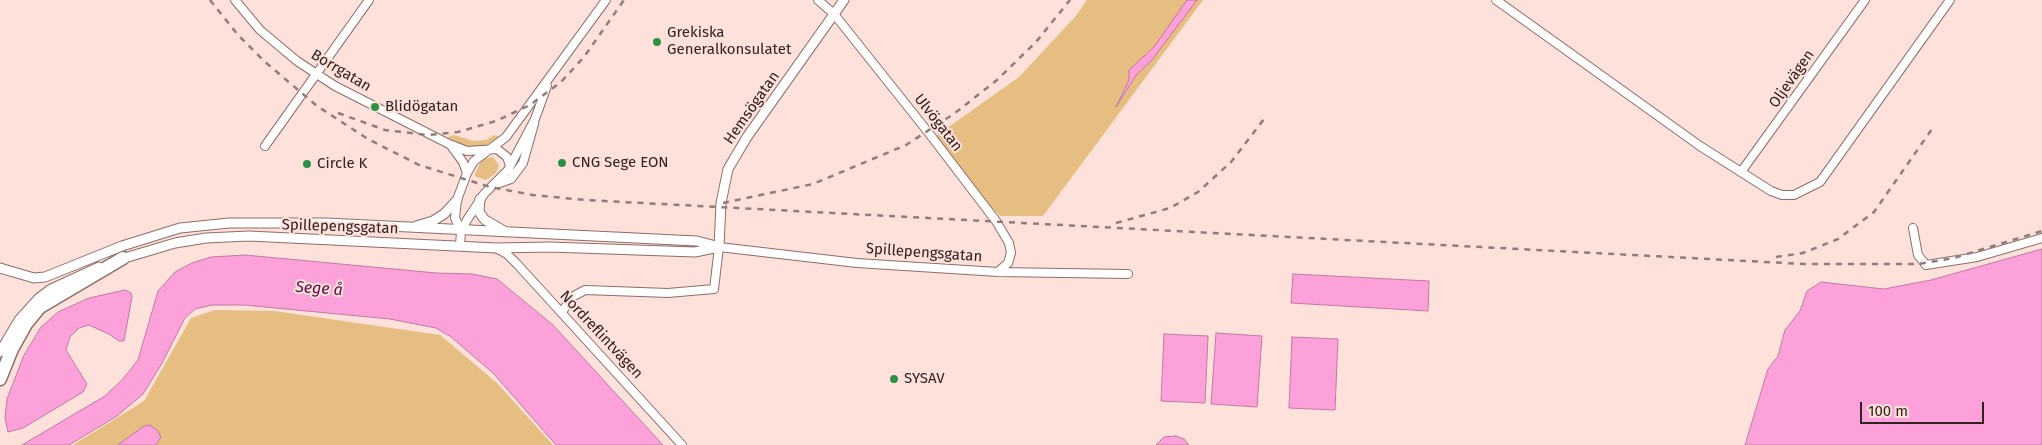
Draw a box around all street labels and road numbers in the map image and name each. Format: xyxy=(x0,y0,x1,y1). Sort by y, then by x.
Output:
street label: Borrgatan xyxy=(308,46,374,96)
street label: Oljevägen xyxy=(1765,46,1819,112)
street label: Hemsögatan xyxy=(720,68,784,148)
street label: Ulvögatan xyxy=(910,91,966,155)
street label: Spillepengsgatan xyxy=(281,216,399,238)
street label: Spillepengsgatan xyxy=(865,240,983,266)
street label: Nordreflintvägen xyxy=(556,287,646,383)

